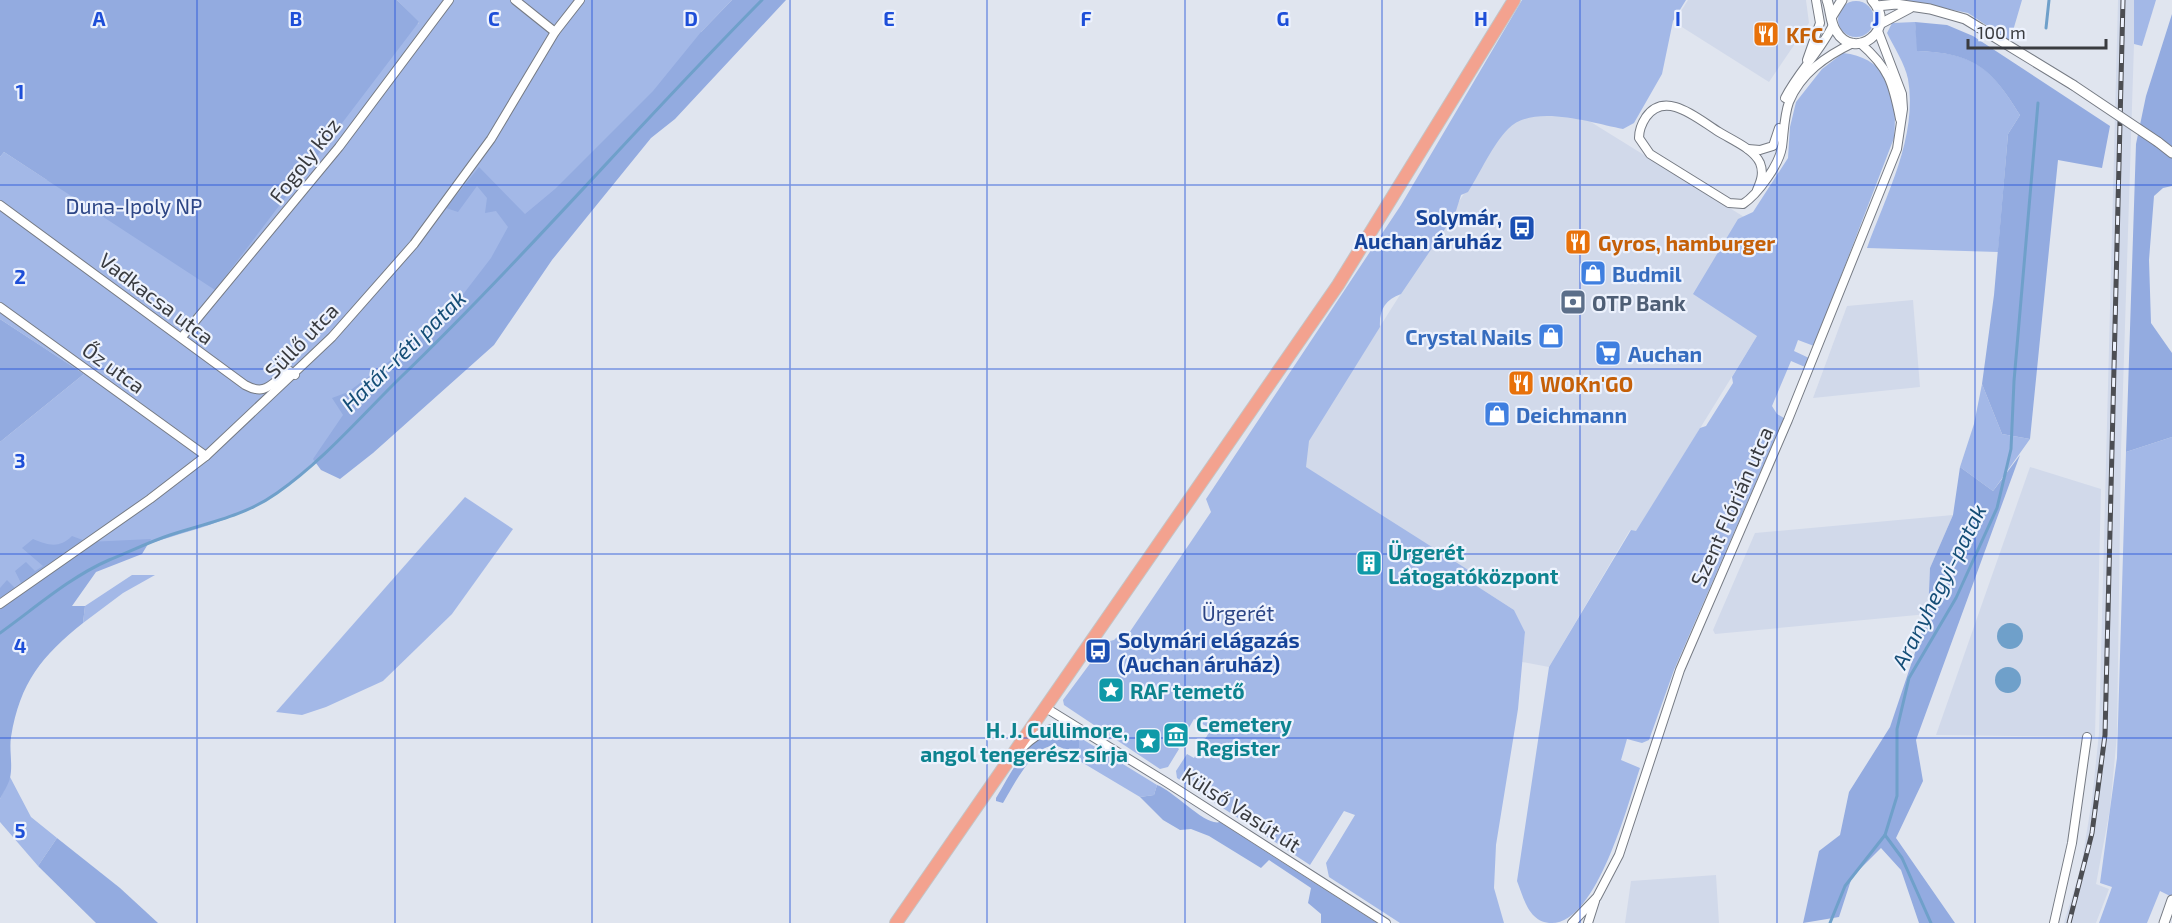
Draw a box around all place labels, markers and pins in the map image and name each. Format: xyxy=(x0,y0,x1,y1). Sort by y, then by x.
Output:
restaurant icon: KFC xyxy=(1751,19,1781,49)
place label: KFC xyxy=(1786,22,1823,47)
place label: Solymár, Auchan áruház xyxy=(1354,204,1502,253)
bus stop icon: Solymár, Auchan áruház xyxy=(1507,213,1537,243)
restaurant icon: Gyros, hamburger xyxy=(1563,227,1593,257)
place label: Gyros, hamburger xyxy=(1598,230,1775,256)
shop icon: Budmil xyxy=(1578,258,1608,288)
place label: Budmil xyxy=(1612,261,1682,286)
bank icon: OTP Bank xyxy=(1558,287,1588,317)
place label: OTP Bank xyxy=(1592,290,1686,315)
shop icon: Crystal Nails xyxy=(1536,321,1566,351)
place label: Crystal Nails xyxy=(1405,324,1532,350)
supermarket icon: Auchan xyxy=(1593,338,1623,368)
place label: Auchan xyxy=(1628,341,1702,366)
restaurant icon: WOKn'GO xyxy=(1506,368,1536,398)
place label: WOKn'GO xyxy=(1540,371,1633,396)
shop icon: Deichmann xyxy=(1482,399,1512,429)
place label: Deichmann xyxy=(1516,402,1627,427)
place label: Ürgerét Látogatóközpont xyxy=(1388,539,1559,588)
building icon: Ürgerét Látogatóközpont xyxy=(1354,548,1384,578)
place label: Solymári elágazás (Auchan áruház) xyxy=(1118,627,1300,676)
bus stop icon: Solymári elágazás (Auchan áruház) xyxy=(1083,636,1113,666)
place icon: RAF temető xyxy=(1096,675,1126,705)
place label: RAF temető xyxy=(1130,678,1245,703)
place label: Cemetery Register xyxy=(1196,711,1292,760)
place label: H. J. Cullimore, angol tengerész sírja xyxy=(920,717,1128,766)
museum icon: Cemetery Register xyxy=(1161,720,1191,750)
place icon: H. J. Cullimore, angol tengerész sírja xyxy=(1133,726,1163,756)

